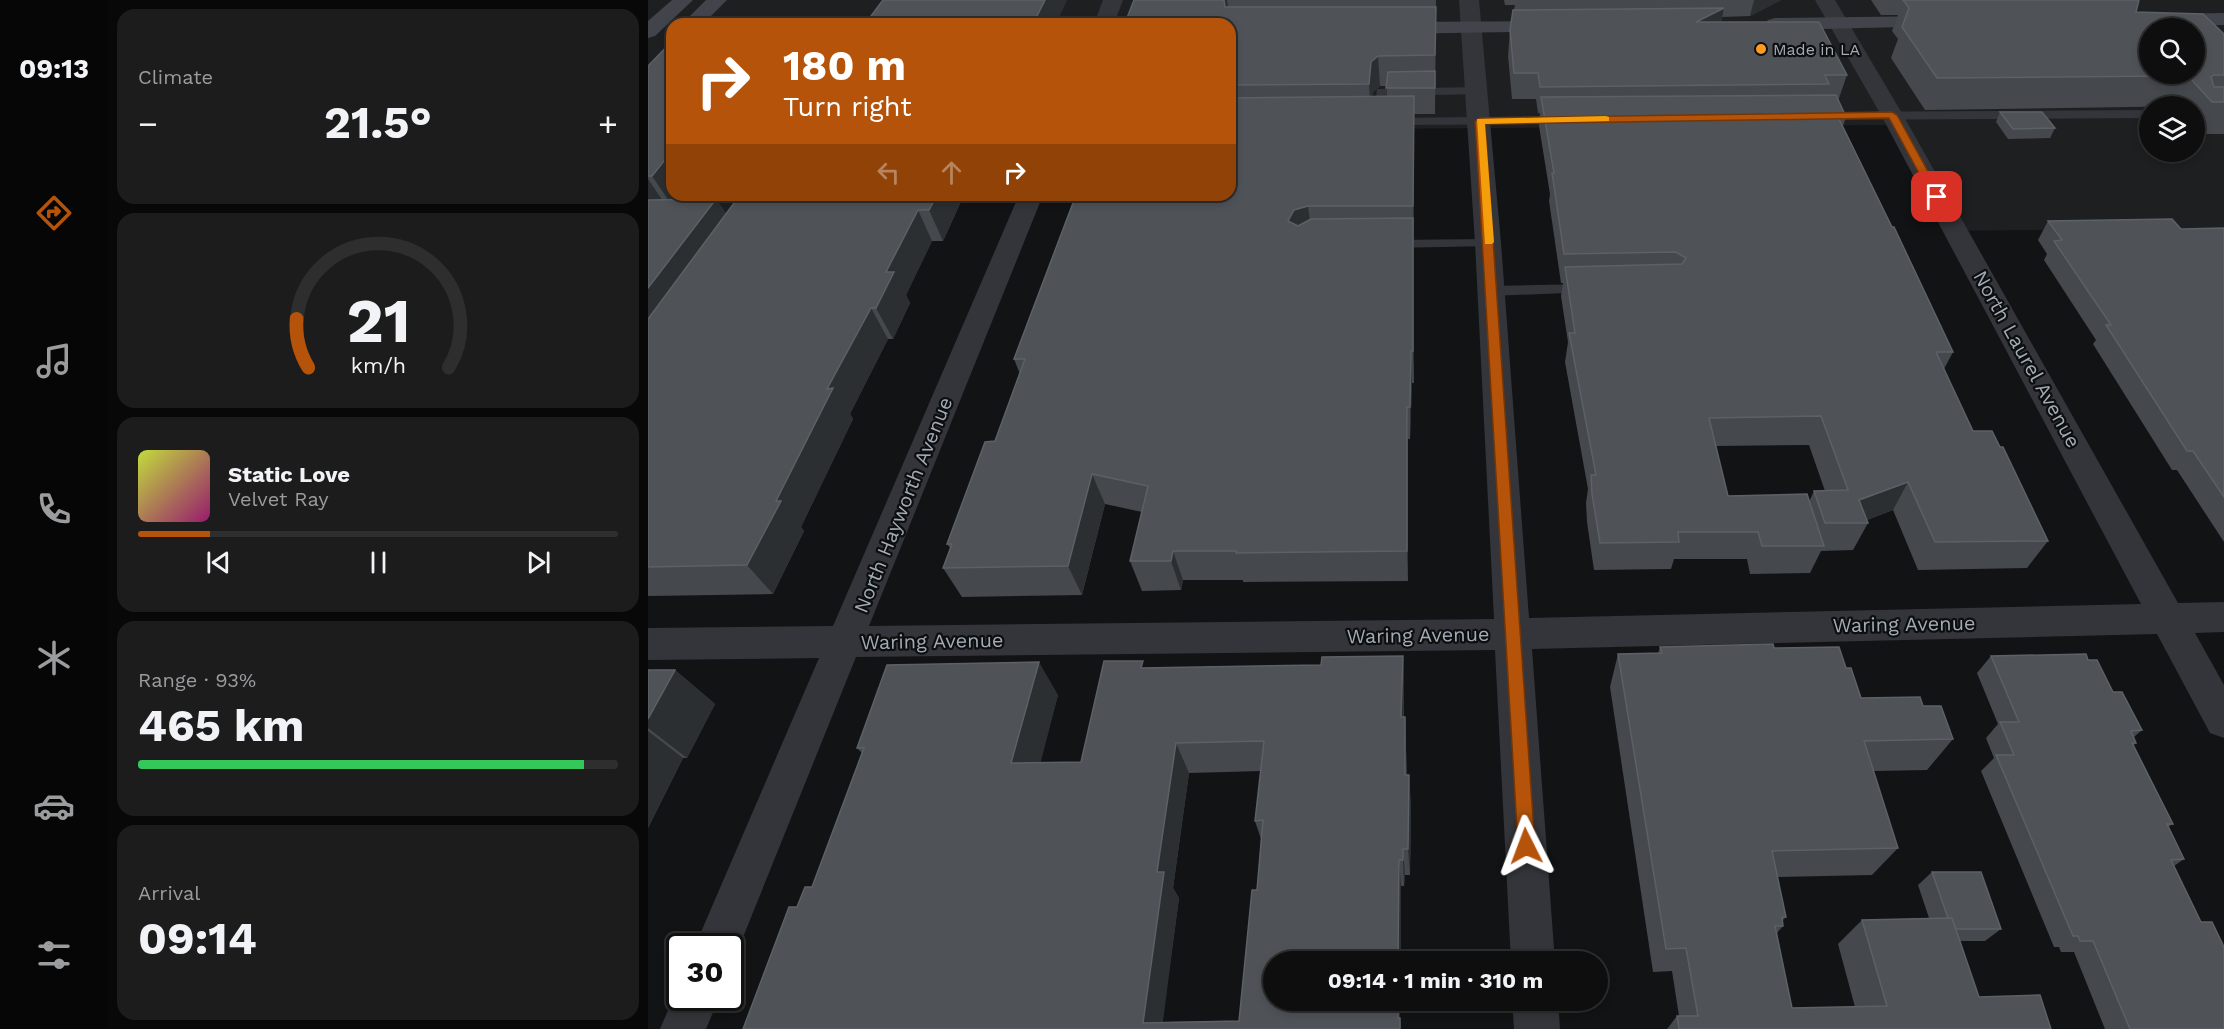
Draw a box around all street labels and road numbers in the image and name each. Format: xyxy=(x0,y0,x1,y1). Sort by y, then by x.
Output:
street label: North Laurel Avenue xyxy=(1968,266,2086,452)
street label: North Hayworth Avenue xyxy=(849,394,957,616)
street label: Waring Avenue xyxy=(1832,611,1976,637)
street label: Waring Avenue xyxy=(1346,622,1490,648)
street label: Waring Avenue xyxy=(860,628,1004,654)

